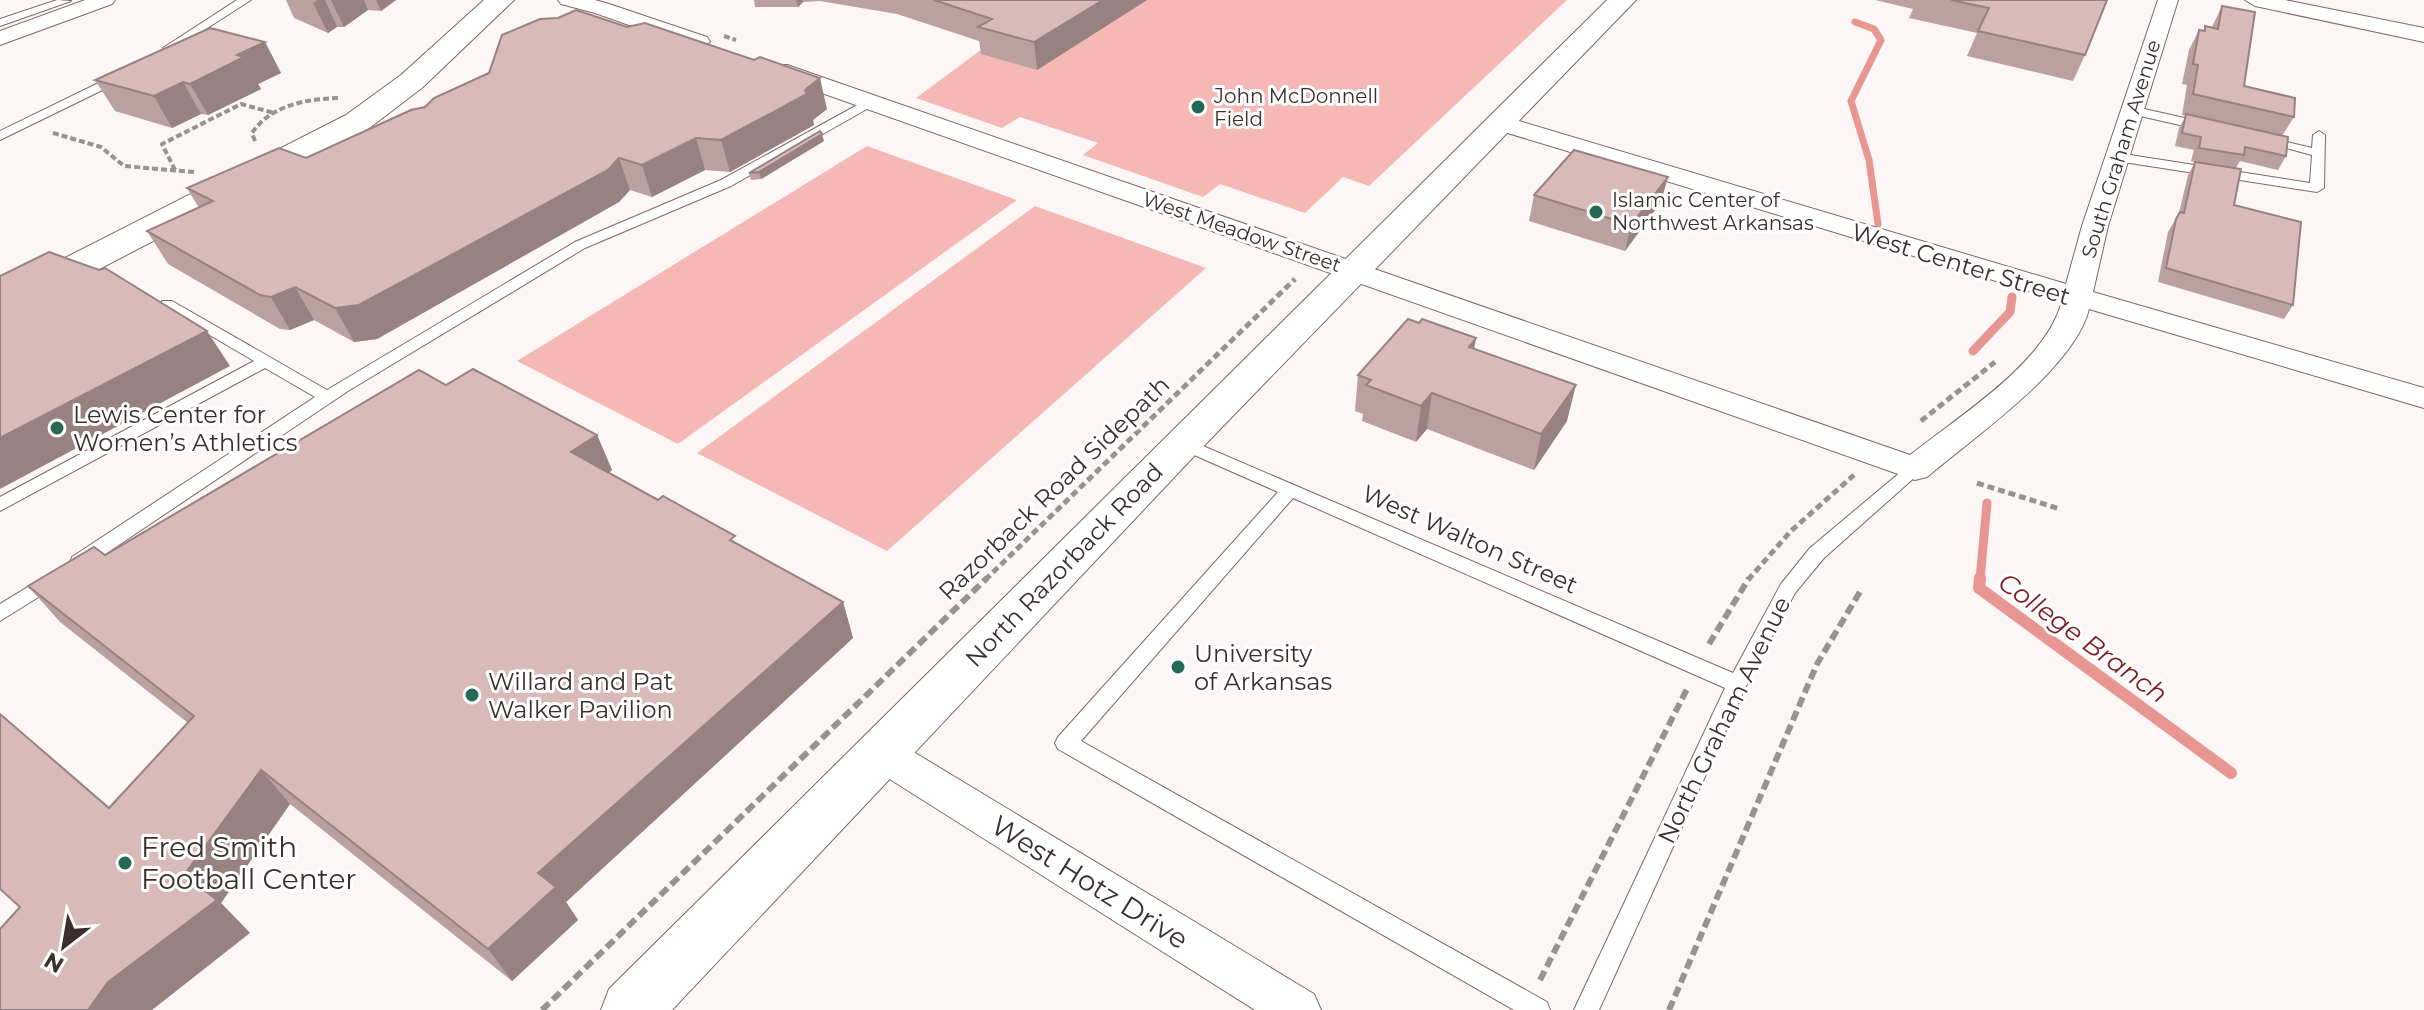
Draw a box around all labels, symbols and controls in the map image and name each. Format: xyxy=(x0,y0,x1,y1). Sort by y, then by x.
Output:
street label: South Graham Avenue xyxy=(2076,37,2166,261)
place label: John McDonnell Field xyxy=(1213,84,1378,131)
marker: John McDonnell Field xyxy=(1189,98,1207,116)
street label: West Meadow Street xyxy=(1140,187,1344,277)
place label: Islamic Center of Northwest Arkansas xyxy=(1612,188,1814,235)
marker: Islamic Center of Northwest Arkansas xyxy=(1587,203,1605,221)
street label: West Center Street xyxy=(1848,217,2074,311)
street label: Razorback Road Sidepath xyxy=(933,370,1175,606)
place label: Lewis Center for Women’s Athletics xyxy=(73,400,298,457)
marker: Lewis Center for Women’s Athletics xyxy=(48,419,66,437)
street label: North Razorback Road xyxy=(959,457,1169,673)
street label: West Walton Street xyxy=(1358,478,1582,600)
water label: College Branch xyxy=(1992,566,2174,710)
street label: North Graham Avenue xyxy=(1652,592,1796,848)
place label: University of Arkansas xyxy=(1194,639,1332,696)
marker: University of Arkansas xyxy=(1169,658,1187,676)
place label: Willard and Pat Walker Pavilion xyxy=(488,667,674,724)
marker: Willard and Pat Walker Pavilion xyxy=(463,686,481,704)
street label: West Hotz Drive xyxy=(985,808,1195,956)
place label: Fred Smith Football Center xyxy=(141,830,357,896)
marker: Fred Smith Football Center xyxy=(116,854,134,872)
north arrow xyxy=(24,906,104,986)
text: N xyxy=(39,947,69,979)

